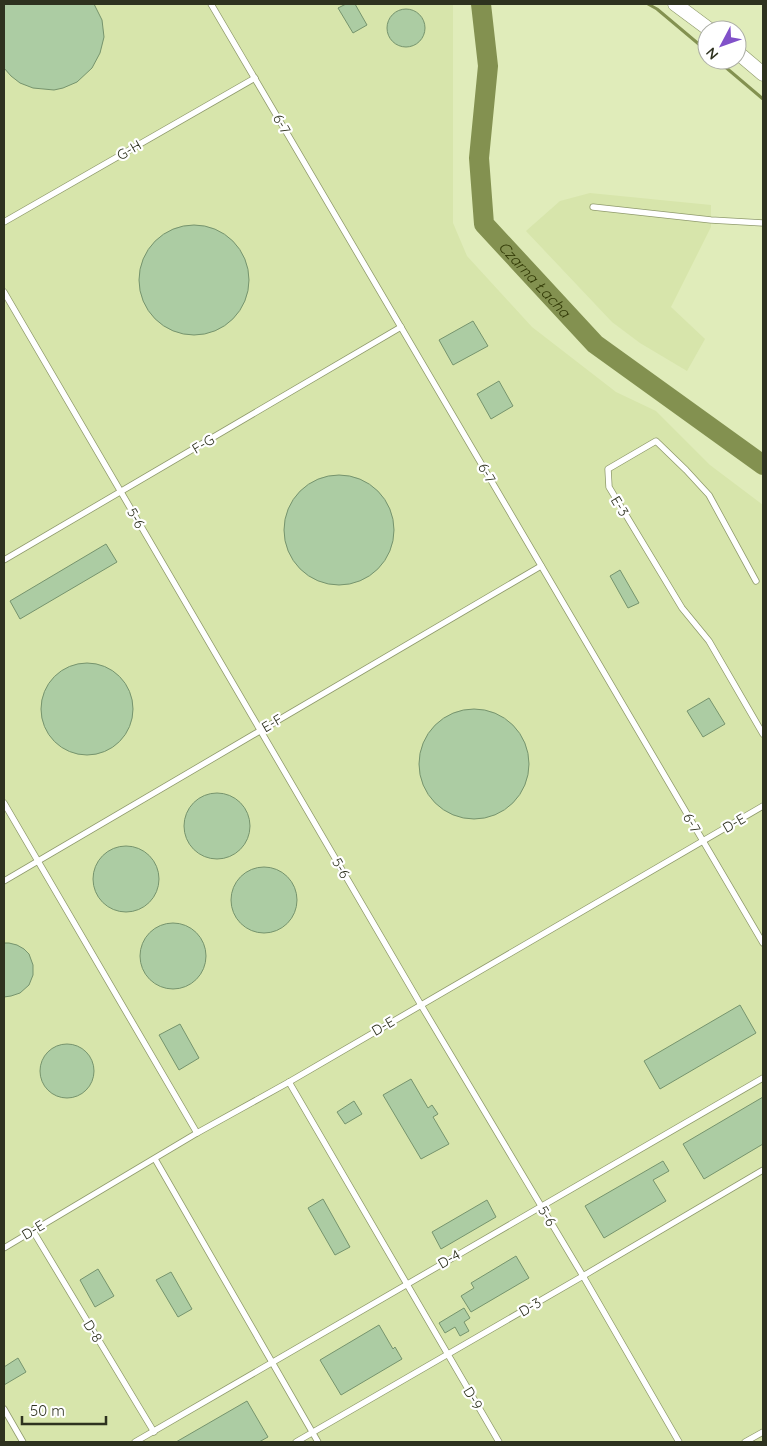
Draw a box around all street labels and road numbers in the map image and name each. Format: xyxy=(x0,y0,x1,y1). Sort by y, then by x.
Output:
street label: 6-7 xyxy=(269,111,295,137)
street label: G-H xyxy=(114,136,144,164)
street label: F-G xyxy=(188,430,218,458)
street label: 6-7 xyxy=(474,460,500,486)
street label: E-3 xyxy=(607,492,633,520)
street label: 5-6 xyxy=(123,505,149,532)
street label: E-F xyxy=(258,710,286,736)
street label: D-E xyxy=(719,809,749,837)
street label: 6-7 xyxy=(679,810,705,836)
street label: 5-6 xyxy=(328,855,354,882)
street label: D-E xyxy=(368,1012,398,1040)
street label: 5-6 xyxy=(534,1203,560,1230)
street label: D-E xyxy=(18,1216,48,1244)
street label: D-4 xyxy=(435,1245,463,1273)
street label: D-3 xyxy=(516,1293,544,1321)
street label: D-8 xyxy=(79,1316,107,1346)
street label: D-9 xyxy=(459,1383,487,1413)

